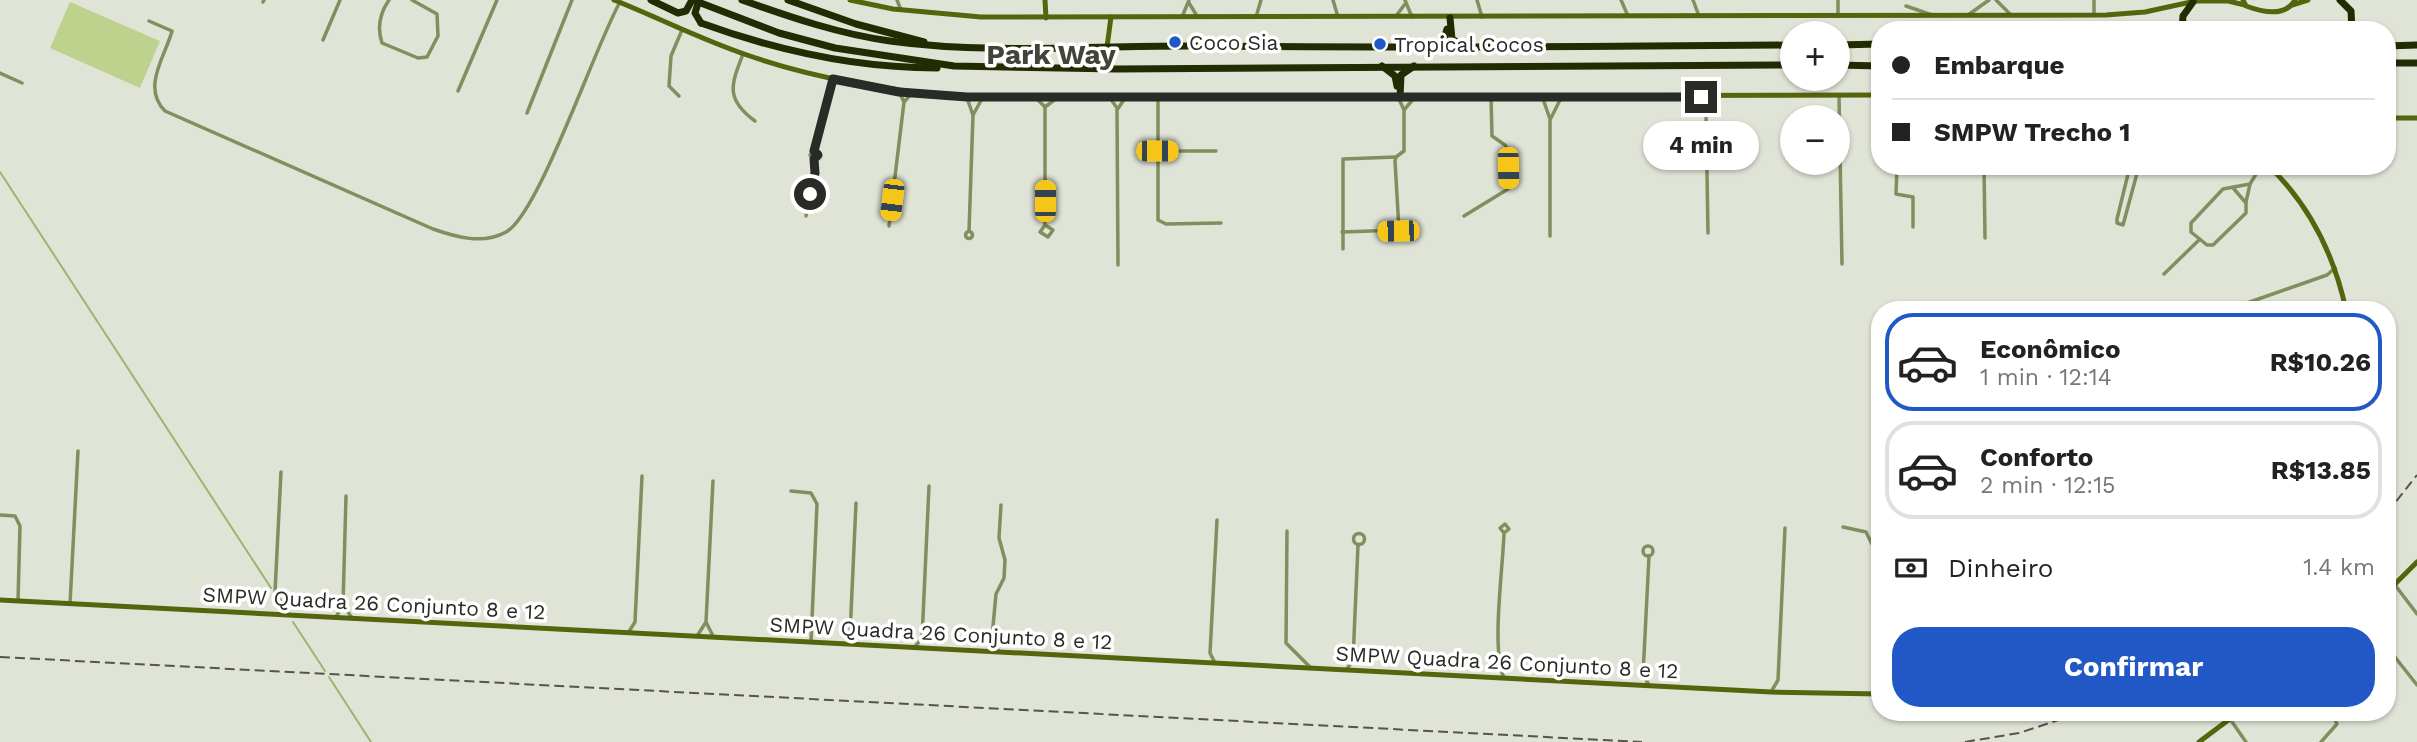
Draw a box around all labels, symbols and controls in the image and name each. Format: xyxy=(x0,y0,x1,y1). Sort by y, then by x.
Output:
map controls xyxy=(1780,21,1850,175)
button: + xyxy=(1780,21,1850,91)
place label: Coco Sia xyxy=(1189,30,1278,55)
place label: Tropical Cocos xyxy=(1394,32,1544,57)
marker: Coco Sia xyxy=(1167,34,1183,50)
marker: Tropical Cocos xyxy=(1372,36,1388,52)
district label: Park Way xyxy=(986,38,1116,71)
text: Embarque xyxy=(1934,50,2065,80)
route end xyxy=(1685,81,1717,113)
button: − xyxy=(1780,105,1850,175)
text: SMPW Trecho 1 xyxy=(1934,117,2131,147)
callout: 4 min xyxy=(1643,122,1759,170)
text: 4 min xyxy=(1669,132,1733,159)
car xyxy=(1137,141,1179,162)
car xyxy=(1498,147,1519,189)
route start xyxy=(794,178,826,210)
car xyxy=(880,178,905,222)
car xyxy=(1035,180,1056,222)
car xyxy=(1377,220,1420,242)
icon: car xyxy=(1896,331,1959,394)
text: Econômico xyxy=(1980,334,2121,364)
text: R$10.26 xyxy=(2270,347,2371,377)
text: 1 min · 12:14 xyxy=(1980,364,2112,391)
icon: car xyxy=(1896,439,1959,502)
text: Conforto xyxy=(1980,442,2093,472)
text: R$13.85 xyxy=(2271,455,2371,485)
text: 2 min · 12:15 xyxy=(1980,472,2116,499)
icon: cash xyxy=(1892,549,1930,587)
text: Dinheiro xyxy=(1948,553,2053,583)
text: 1.4 km xyxy=(2303,554,2375,581)
street label: SMPW Quadra 26 Conjunto 8 e 12 xyxy=(202,582,546,624)
street label: SMPW Quadra 26 Conjunto 8 e 12 xyxy=(769,612,1113,654)
button: Confirmar xyxy=(1892,627,2375,707)
street label: SMPW Quadra 26 Conjunto 8 e 12 xyxy=(1335,641,1679,683)

